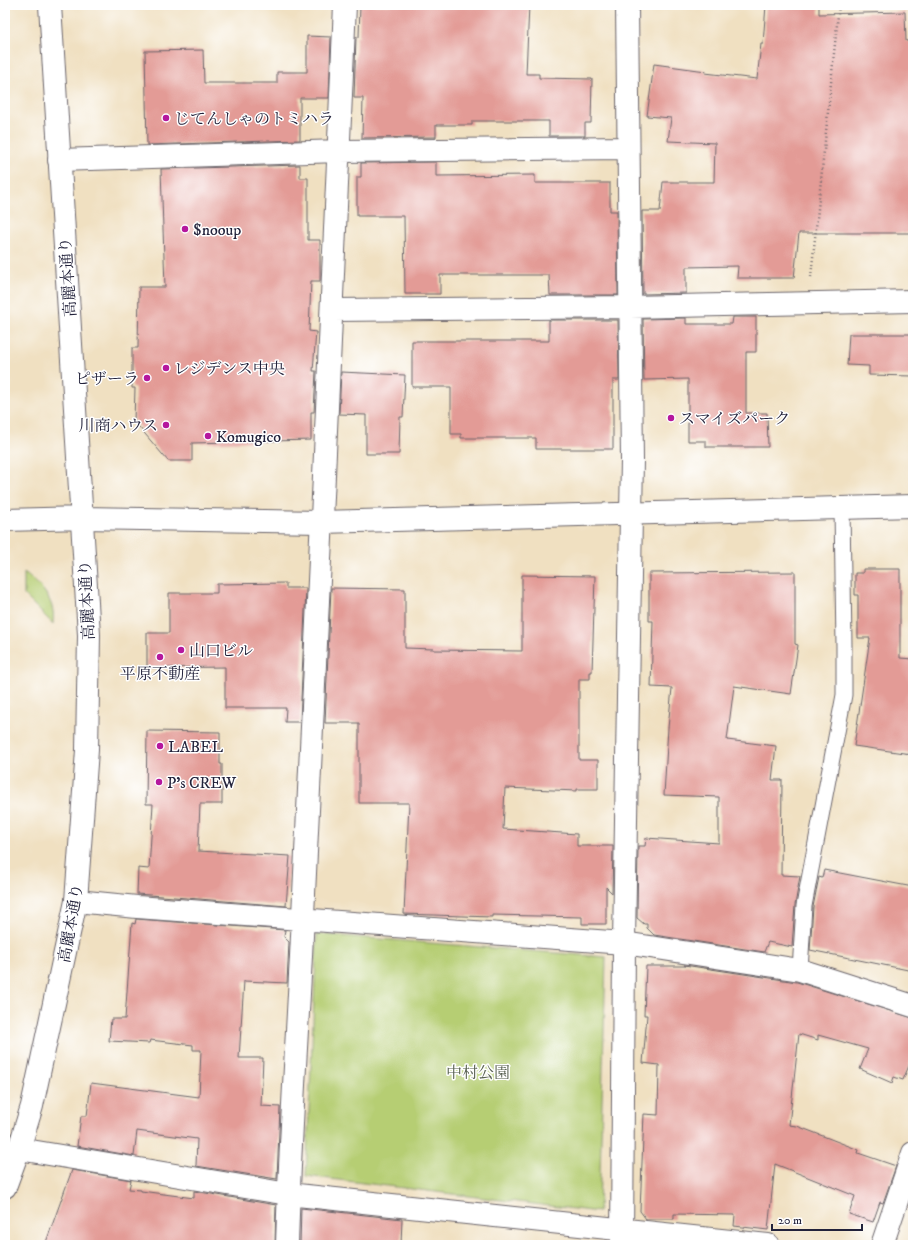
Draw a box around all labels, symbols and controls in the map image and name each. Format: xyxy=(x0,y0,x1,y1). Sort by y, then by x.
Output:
place label: じてんしゃのトミハラ xyxy=(174,109,334,129)
marker: じてんしゃのトミハラ xyxy=(161,113,171,123)
place label: $nooup xyxy=(193,220,241,240)
marker: $nooup xyxy=(180,224,190,234)
street label: 高麗本通り xyxy=(55,236,81,318)
place label: レジデンス中央 xyxy=(174,359,285,379)
marker: レジデンス中央 xyxy=(161,363,171,373)
place label: ピザーラ xyxy=(75,369,139,389)
marker: ピザーラ xyxy=(142,373,152,383)
place label: スマイズパーク xyxy=(679,409,790,429)
marker: スマイズパーク xyxy=(666,413,676,423)
place label: 川商ハウス xyxy=(78,416,158,436)
marker: 川商ハウス xyxy=(161,420,171,430)
place label: Komugico xyxy=(216,427,281,447)
marker: Komugico xyxy=(203,431,213,441)
street label: 高麗本通り xyxy=(75,559,99,640)
place label: 山口ビル xyxy=(189,641,253,661)
marker: 山口ビル xyxy=(176,645,186,655)
marker: 平原不動産 xyxy=(155,652,165,662)
place label: 平原不動産 xyxy=(120,664,200,684)
place label: LABEL xyxy=(168,737,223,757)
marker: LABEL xyxy=(155,741,165,751)
place label: P's CREW xyxy=(167,773,237,793)
marker: P's CREW xyxy=(154,777,164,787)
street label: 高麗本通り xyxy=(54,882,88,964)
park label: 中村公園 xyxy=(446,1063,510,1083)
scale bar xyxy=(772,1206,862,1232)
text: 20 m xyxy=(778,1213,802,1228)

